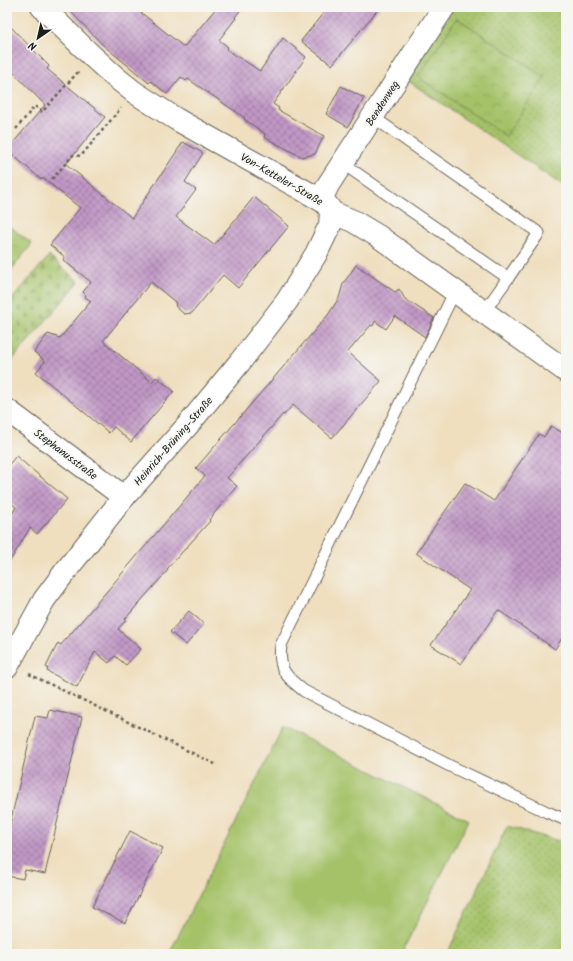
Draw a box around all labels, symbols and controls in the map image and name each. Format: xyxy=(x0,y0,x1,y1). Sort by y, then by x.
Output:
north arrow xyxy=(18,18,58,58)
text: N xyxy=(25,36,41,55)
street label: Bendenweg xyxy=(361,77,404,130)
street label: Von-Ketteler-Straße xyxy=(237,149,326,211)
street label: Heinrich-Brüning-Straße xyxy=(130,393,218,490)
street label: Stephanusstraße xyxy=(29,425,101,485)

